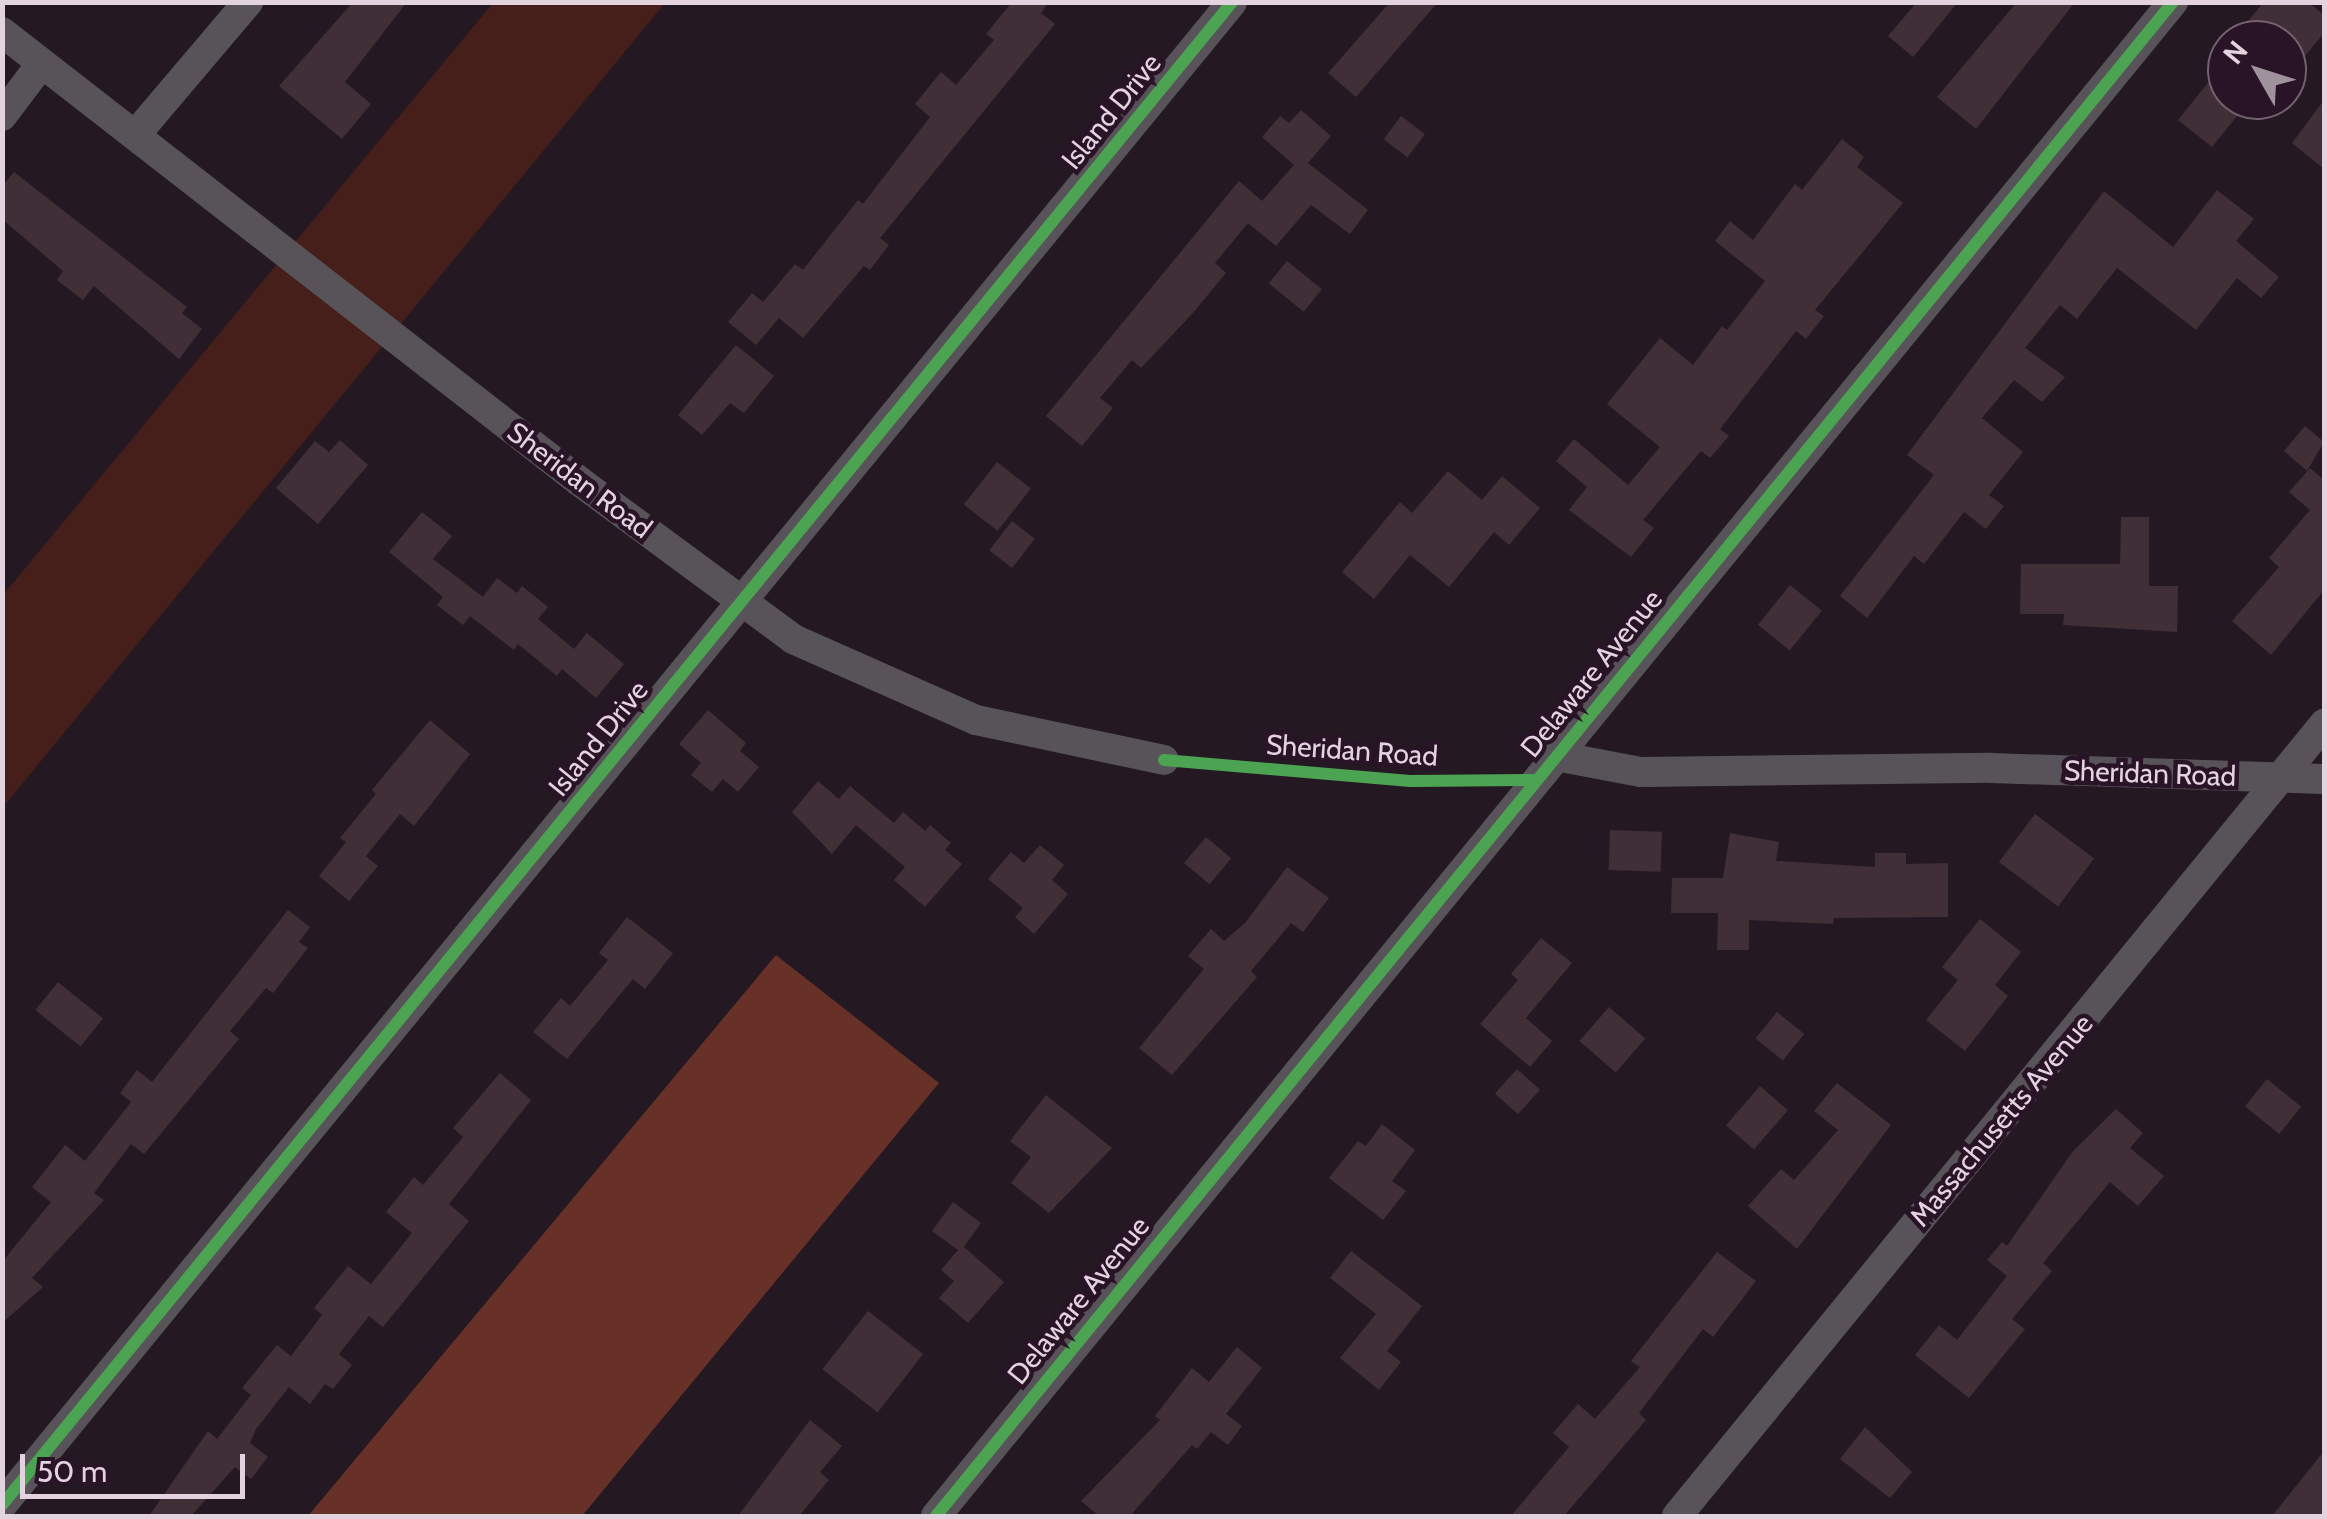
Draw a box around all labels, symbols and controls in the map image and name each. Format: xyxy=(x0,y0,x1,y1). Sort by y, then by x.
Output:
north arrow xyxy=(2207,20,2307,120)
text: N xyxy=(2216,34,2255,71)
street label: Island Drive xyxy=(1054,46,1168,176)
street label: Sheridan Road xyxy=(501,415,659,545)
street label: Delaware Avenue xyxy=(1513,582,1669,764)
street label: Island Drive xyxy=(541,673,655,803)
street label: Sheridan Road xyxy=(1265,727,1439,773)
street label: Sheridan Road xyxy=(2063,753,2237,793)
street label: Massachusetts Avenue xyxy=(1902,1007,2100,1233)
street label: Delaware Avenue xyxy=(1000,1209,1156,1391)
scale bar xyxy=(25,1434,250,1496)
text: 50 m xyxy=(37,1453,107,1490)

